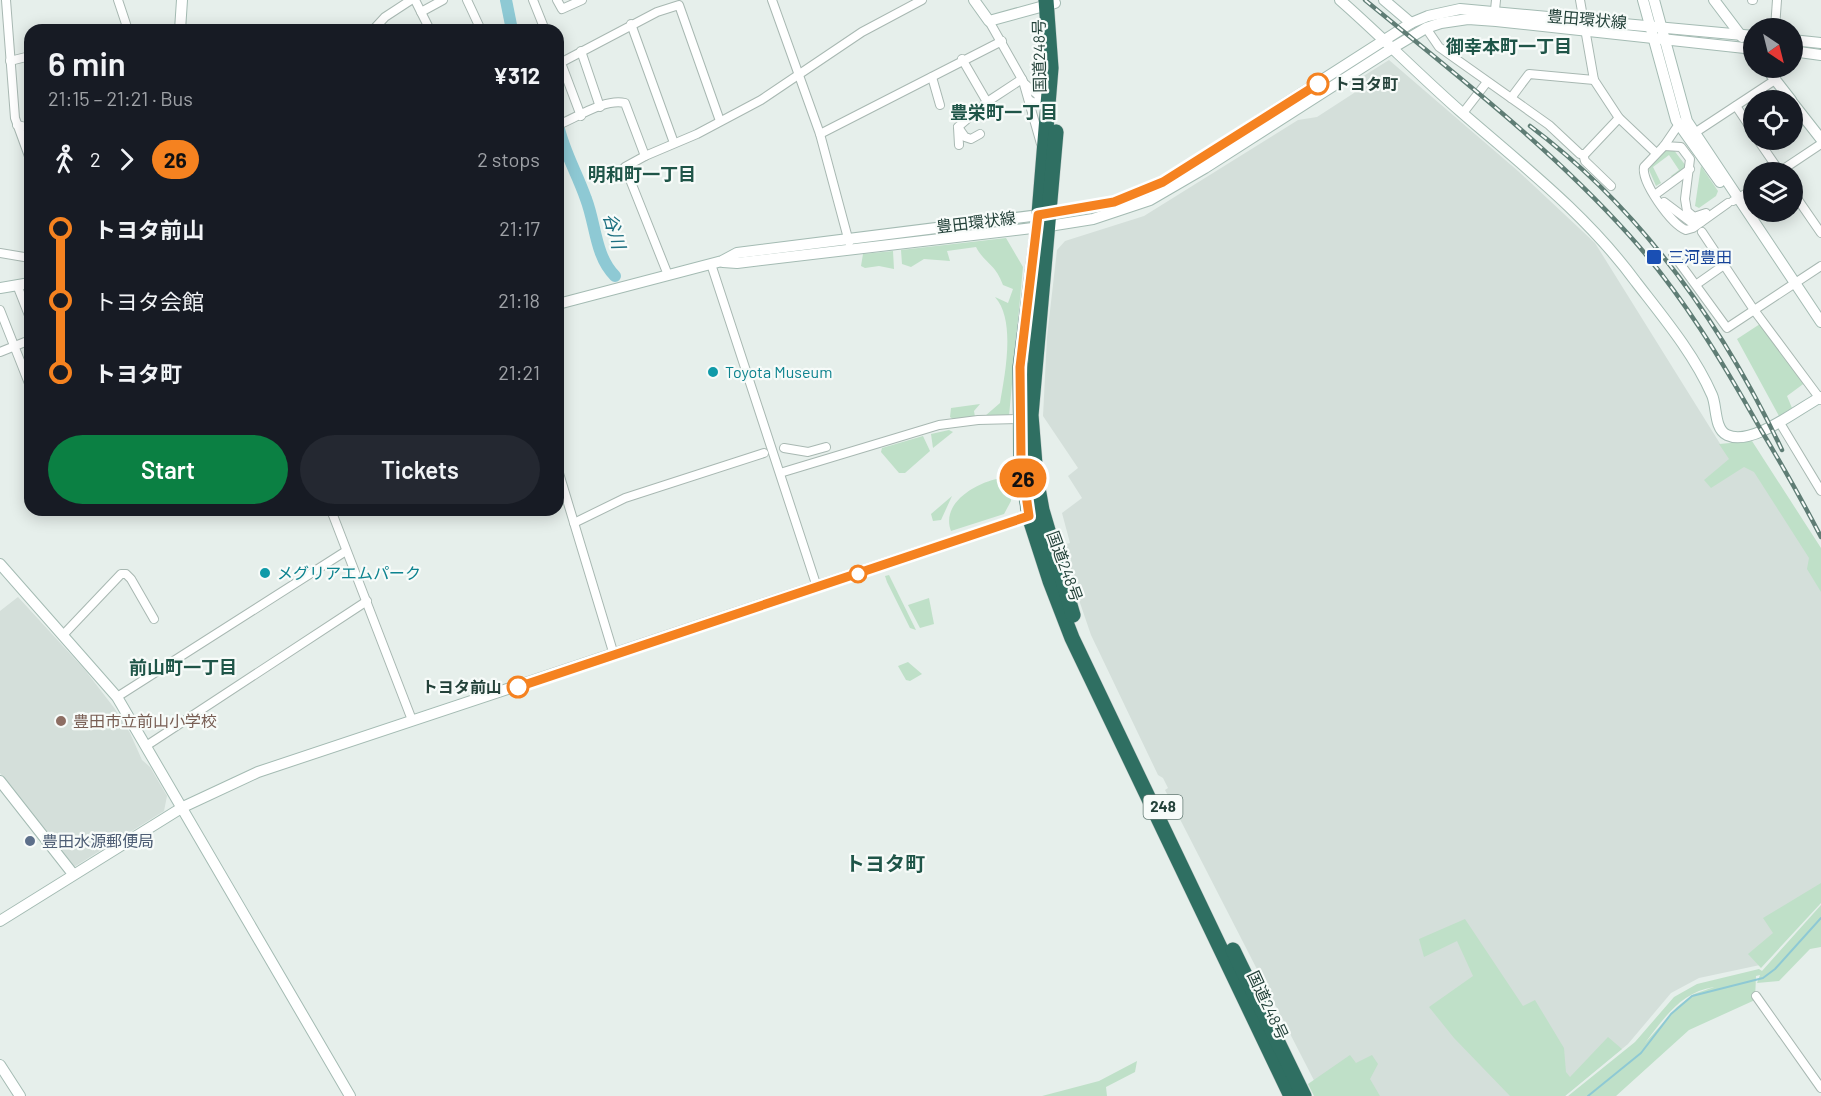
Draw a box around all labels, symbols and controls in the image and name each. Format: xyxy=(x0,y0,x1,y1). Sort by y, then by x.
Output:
street label: 豊田環状線 xyxy=(1546,6,1628,31)
north arrow xyxy=(1743,18,1803,78)
map controls xyxy=(1743,18,1803,222)
street label: 国道248号 xyxy=(1028,19,1049,93)
district label: 御幸本町一丁目 xyxy=(1445,35,1572,57)
text: 6 min xyxy=(48,43,126,83)
text: ¥312 xyxy=(493,62,540,88)
marker: トヨタ町 xyxy=(1307,73,1329,95)
place label: トヨタ町 xyxy=(1334,74,1398,93)
text: 21:15 – 21:21 · Bus xyxy=(48,86,193,110)
button: locate xyxy=(1743,90,1803,150)
district label: 豊栄町一丁目 xyxy=(950,101,1058,123)
icon: walk xyxy=(48,143,81,176)
icon: forward xyxy=(110,143,143,176)
text: 2 xyxy=(90,147,101,171)
text: 26 xyxy=(164,147,187,172)
text: 2 stops xyxy=(477,147,540,171)
button: layers xyxy=(1743,162,1803,222)
district label: 明和町一丁目 xyxy=(588,163,696,185)
street label: 豊田環状線 xyxy=(935,207,1017,236)
water label: 谷川 xyxy=(599,210,631,253)
text: トヨタ前山 xyxy=(94,216,204,242)
text: 21:17 xyxy=(499,216,540,240)
place label: 三河豊田 xyxy=(1668,247,1732,266)
marker: 三河豊田 xyxy=(1645,248,1663,266)
text: トヨタ会館 xyxy=(94,288,204,314)
text: 21:18 xyxy=(498,288,540,312)
text: トヨタ町 xyxy=(94,360,182,386)
text: 21:21 xyxy=(498,360,540,384)
place label: Toyota Museum xyxy=(725,362,832,381)
marker: Toyota Museum xyxy=(706,365,720,379)
button: Start xyxy=(48,435,288,504)
button: Tickets xyxy=(300,435,540,504)
line badge: 26 xyxy=(996,458,1050,498)
text: 26 xyxy=(1011,466,1035,491)
street label: 国道248号 xyxy=(1044,528,1087,604)
place label: メグリアエムパーク xyxy=(277,563,421,582)
unlabelled marker xyxy=(849,565,867,583)
marker: メグリアエムパーク xyxy=(258,566,272,580)
district label: 前山町一丁目 xyxy=(129,656,237,678)
marker: トヨタ前山 xyxy=(507,676,529,698)
place label: トヨタ前山 xyxy=(422,677,502,696)
place label: 豊田市立前山小学校 xyxy=(73,711,217,730)
marker: 豊田市立前山小学校 xyxy=(54,714,68,728)
road number: 248 xyxy=(1144,795,1182,819)
place label: 豊田水源郵便局 xyxy=(42,831,154,850)
marker: 豊田水源郵便局 xyxy=(23,834,37,848)
district label: トヨタ町 xyxy=(845,851,925,875)
street label: 国道248号 xyxy=(1244,967,1293,1042)

